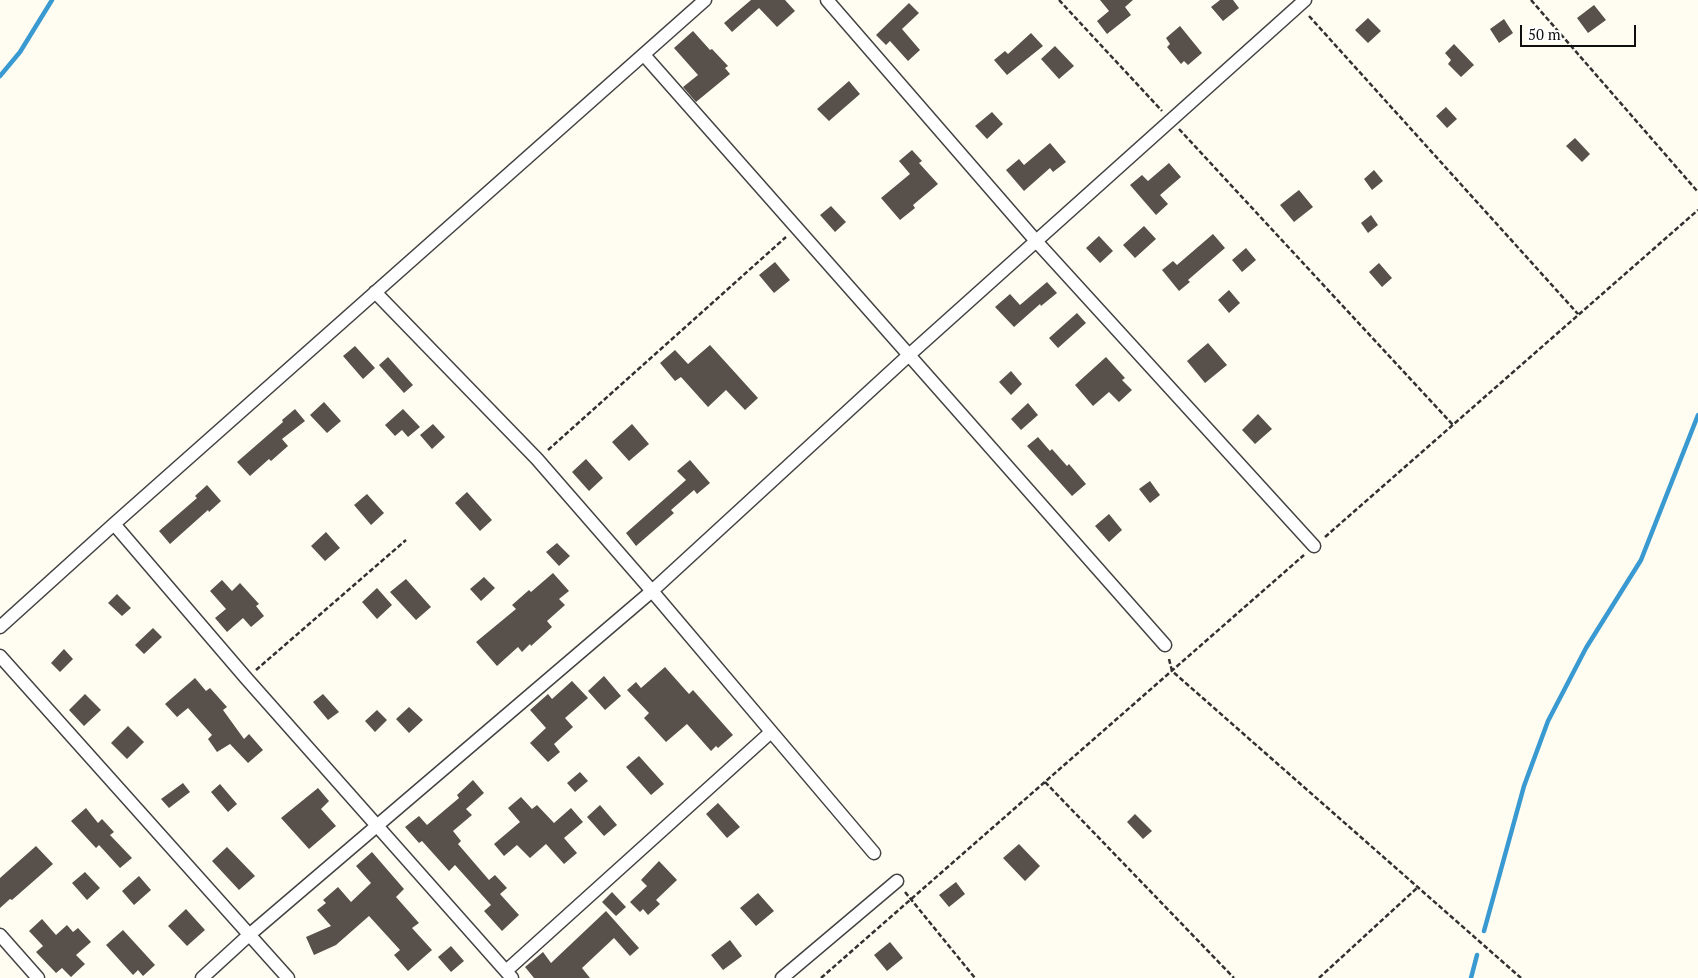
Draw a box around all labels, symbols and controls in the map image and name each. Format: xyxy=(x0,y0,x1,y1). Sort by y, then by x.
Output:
scale bar xyxy=(1523,15,1639,47)
text: 50 m xyxy=(1528,24,1561,44)

